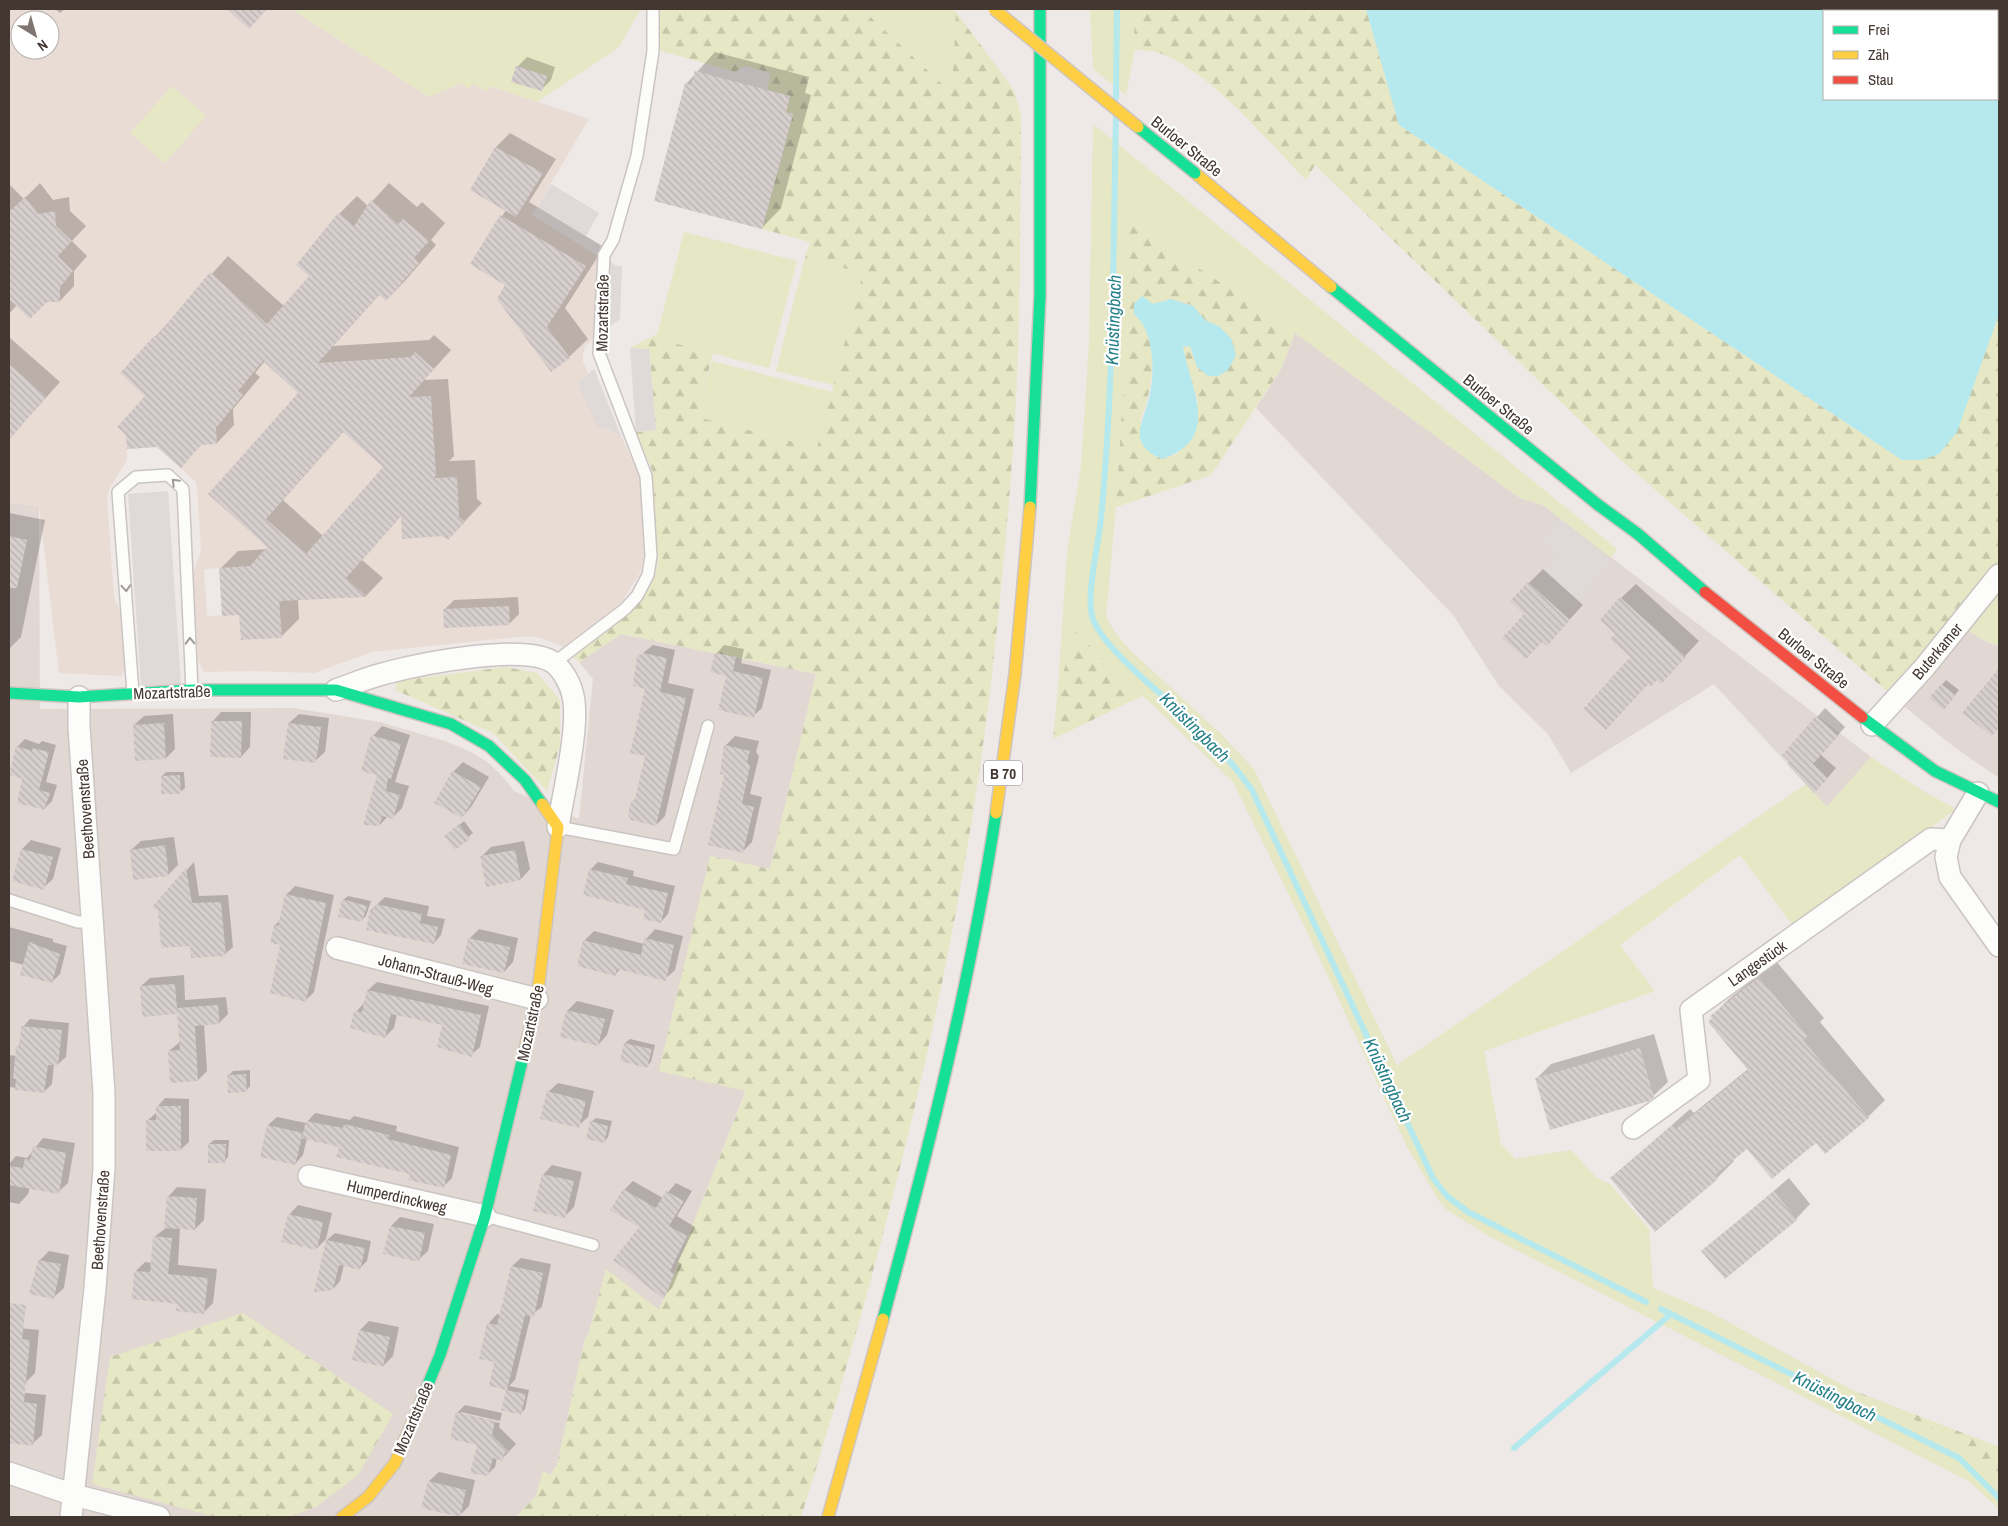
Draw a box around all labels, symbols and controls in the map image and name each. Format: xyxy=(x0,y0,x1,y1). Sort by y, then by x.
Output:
north arrow xyxy=(10,10,60,60)
legend xyxy=(1823,10,1998,100)
text: Frei xyxy=(1868,19,1890,40)
text: N xyxy=(34,36,52,55)
text: Zäh xyxy=(1868,44,1889,65)
text: Stau xyxy=(1868,69,1893,90)
street label: Burloer Straße xyxy=(1147,111,1227,181)
street label: Mozartstraße xyxy=(590,274,614,352)
water label: Knüstingbach xyxy=(1099,274,1127,366)
street label: Burloer Straße xyxy=(1459,369,1539,439)
one-way arrow xyxy=(172,479,181,488)
one-way arrow xyxy=(121,585,132,593)
street label: Buterkamer xyxy=(1907,617,1968,684)
street label: Burloer Straße xyxy=(1774,623,1854,693)
one-way arrow xyxy=(184,637,195,645)
street label: Mozartstraße xyxy=(133,680,211,704)
water label: Knüstingbach xyxy=(1154,686,1236,768)
street label: Beethovenstraße xyxy=(71,758,99,860)
road number: B 70 xyxy=(984,760,1022,786)
street label: Langestück xyxy=(1723,934,1791,991)
street label: Johann-Strauß-Weg xyxy=(376,948,496,1000)
street label: Mozartstraße xyxy=(511,983,549,1063)
water label: Knüstingbach xyxy=(1358,1034,1418,1126)
street label: Beethovenstraße xyxy=(86,1169,114,1271)
street label: Humperdinckweg xyxy=(345,1174,450,1218)
water label: Knüstingbach xyxy=(1789,1364,1881,1428)
street label: Mozartstraße xyxy=(388,1378,438,1458)

